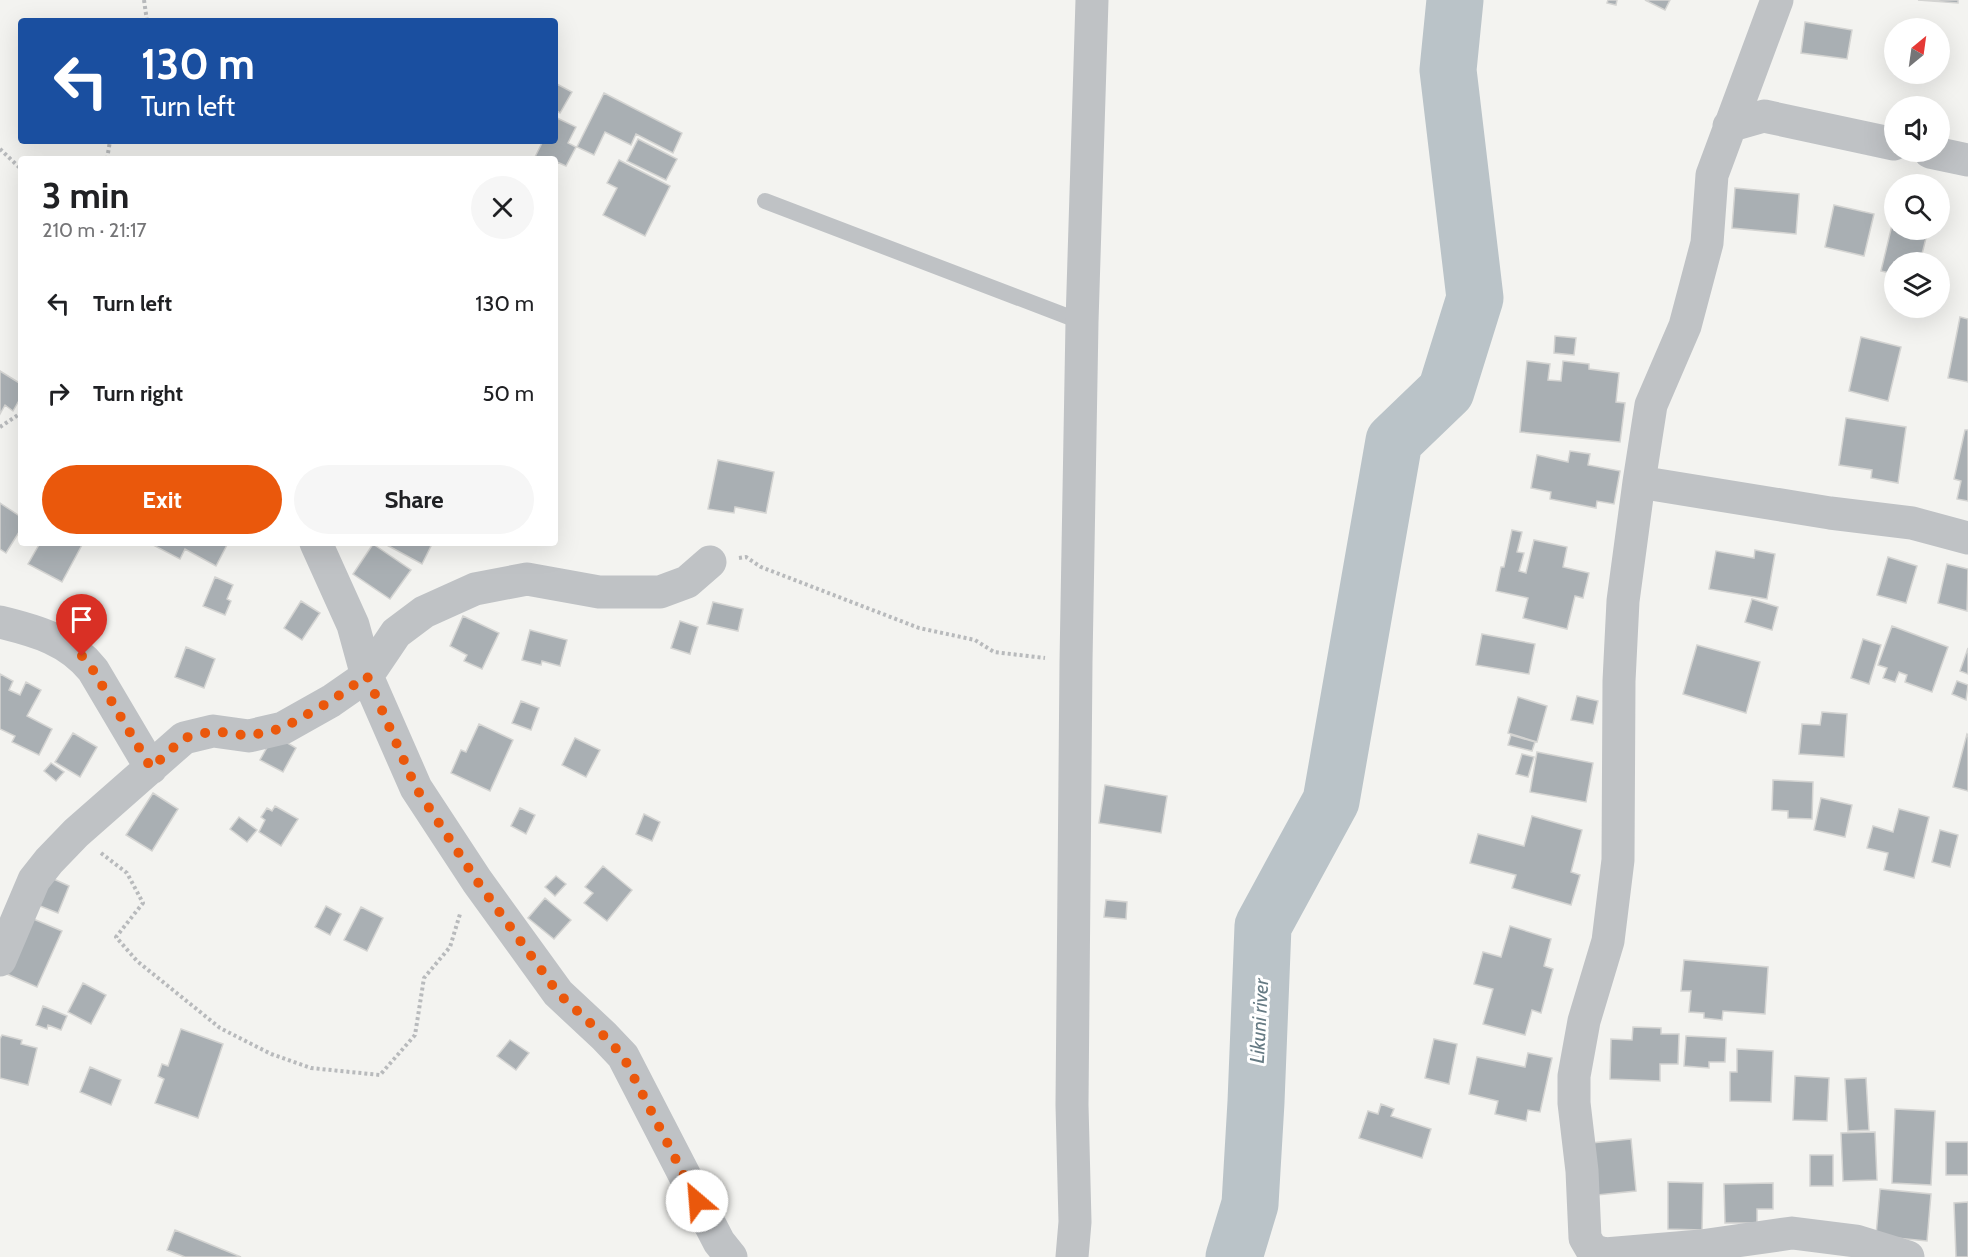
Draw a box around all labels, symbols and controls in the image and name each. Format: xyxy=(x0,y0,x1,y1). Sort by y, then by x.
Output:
north arrow xyxy=(1884,18,1950,84)
map controls xyxy=(1884,18,1950,318)
text: 130 m xyxy=(141,38,255,90)
icon: left xyxy=(42,42,120,120)
text: Turn left xyxy=(141,90,235,123)
button: sound xyxy=(1884,96,1950,162)
text: 3 min xyxy=(42,173,129,217)
button: search xyxy=(1884,174,1950,240)
button: close xyxy=(471,176,534,239)
text: 210 m · 21:17 xyxy=(42,218,147,242)
button: layers xyxy=(1884,252,1950,318)
icon: left xyxy=(42,287,75,320)
text: Turn left xyxy=(93,290,172,317)
text: 130 m xyxy=(475,290,534,317)
icon: right xyxy=(42,377,75,410)
text: Turn right xyxy=(93,380,183,407)
text: 50 m xyxy=(482,380,534,407)
button: Exit xyxy=(42,465,282,534)
button: Share xyxy=(294,465,534,534)
pin xyxy=(56,594,107,656)
icon: arrive xyxy=(65,603,98,636)
water label: Likuni river xyxy=(1245,977,1273,1064)
position arrow xyxy=(665,1169,729,1233)

